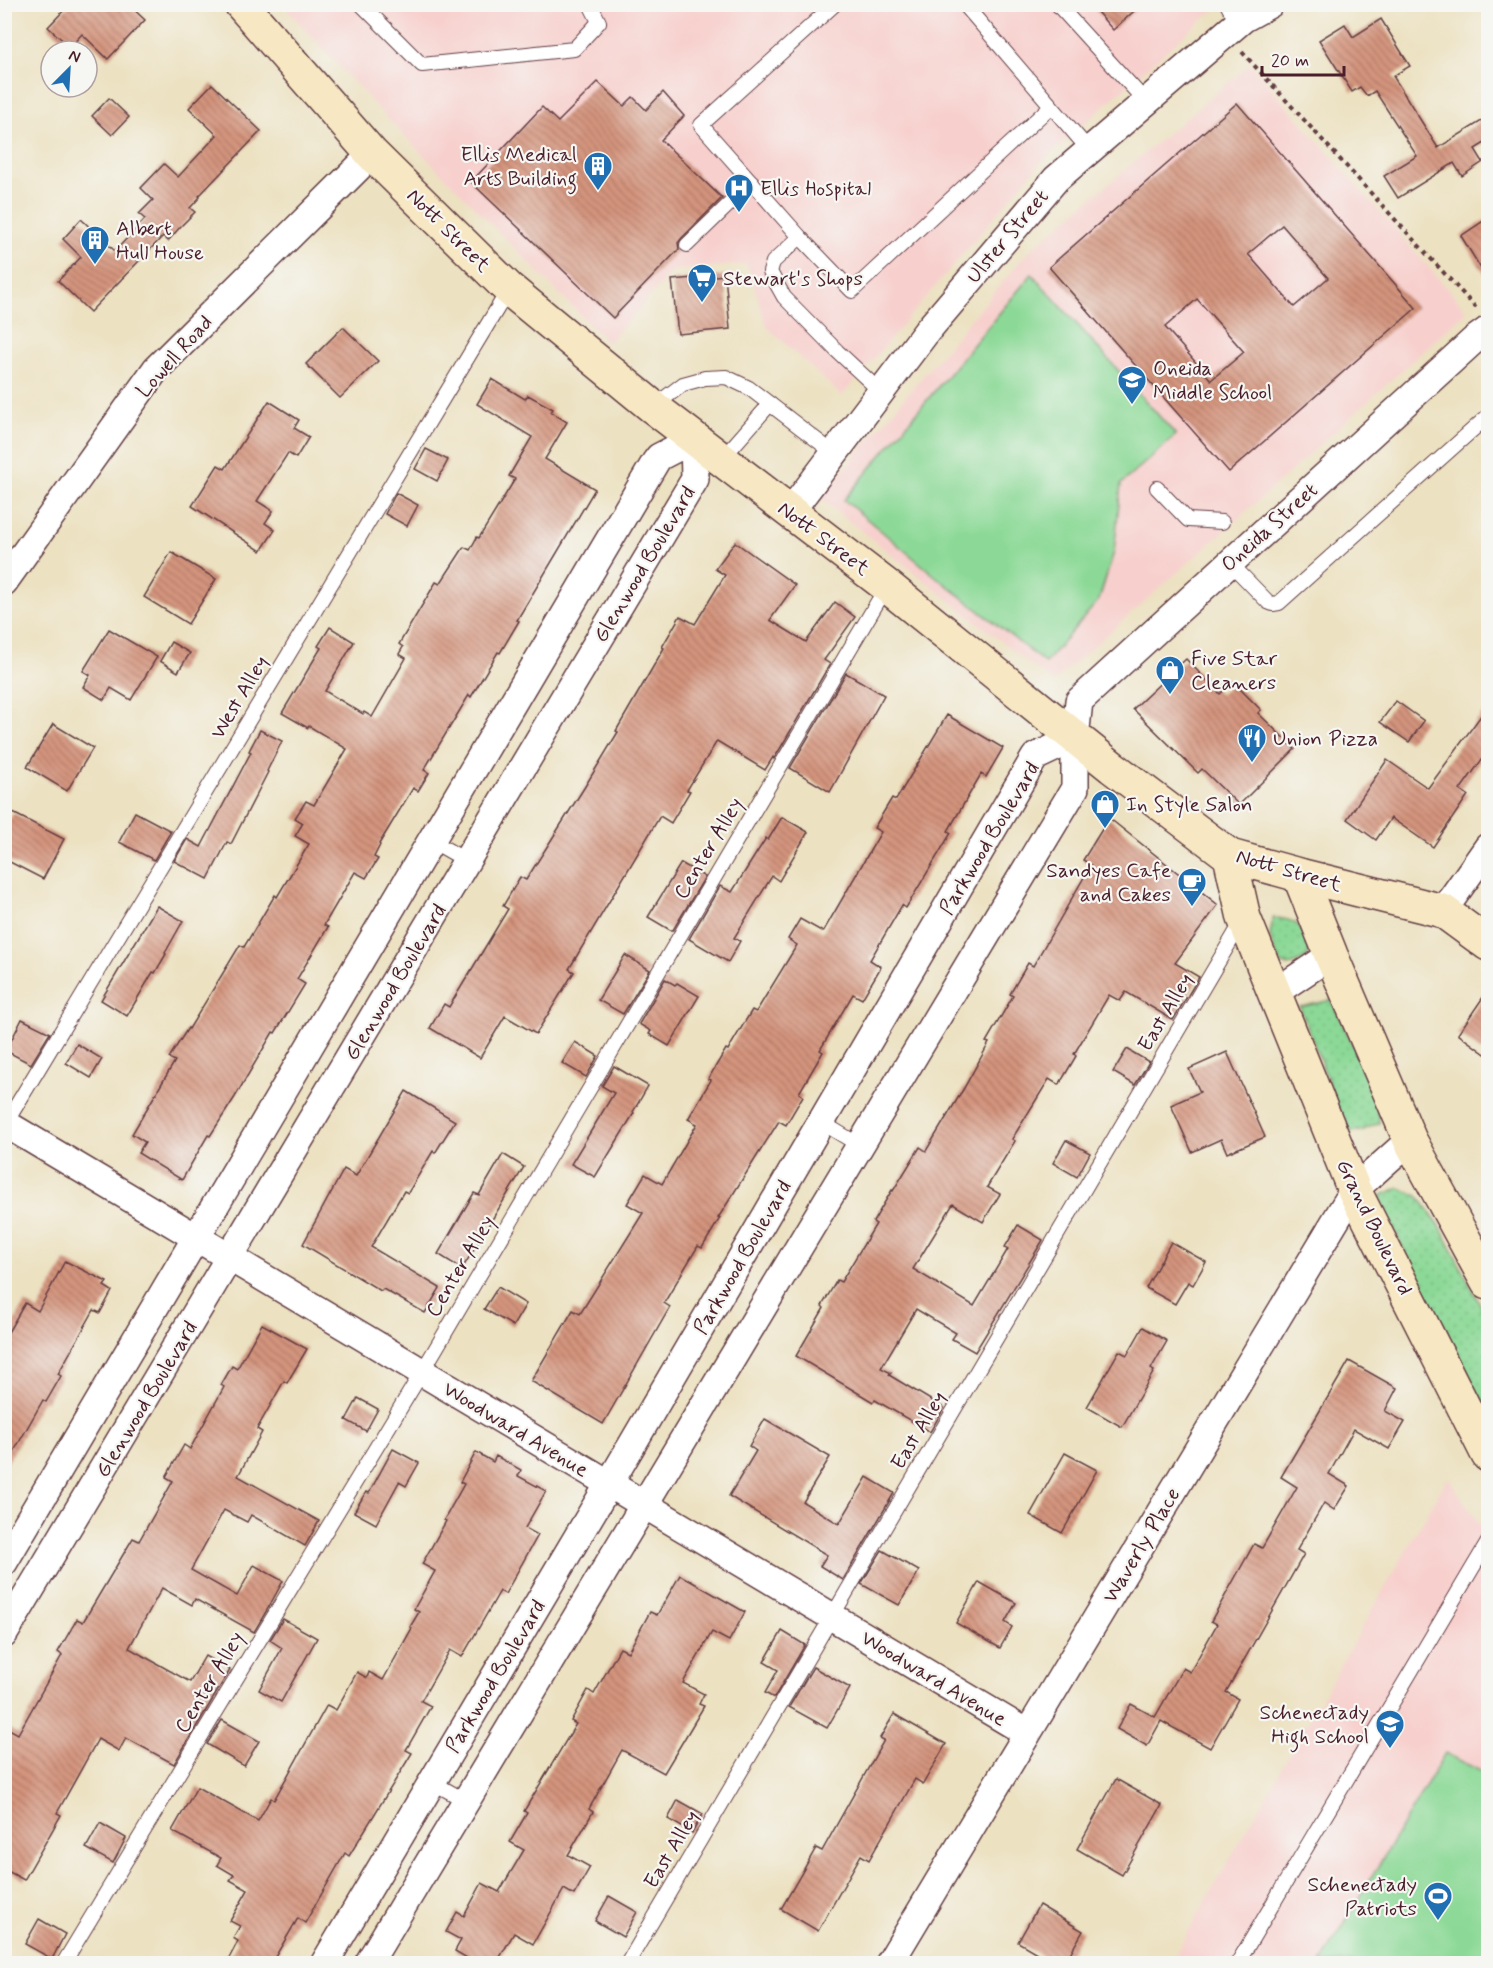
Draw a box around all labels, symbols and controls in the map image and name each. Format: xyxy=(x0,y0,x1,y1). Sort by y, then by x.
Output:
north arrow xyxy=(39,39,99,99)
scale bar xyxy=(1262,39,1344,77)
text: N xyxy=(65,45,84,68)
text: 20 m xyxy=(1271,49,1309,73)
place label: Ellis Medical Arts Building xyxy=(461,141,577,195)
building icon: Ellis Medical Arts Building xyxy=(582,150,614,192)
hospital icon: Ellis Hospital xyxy=(723,172,755,214)
place label: Ellis Hospital xyxy=(760,175,871,203)
street label: Nott Street xyxy=(400,183,497,279)
street label: Ulster Street xyxy=(960,184,1055,290)
place label: Albert Hull House xyxy=(116,215,204,267)
building icon: Albert Hull House xyxy=(79,224,111,266)
supermarket icon: Stewart's Shops xyxy=(686,262,718,304)
place label: Stewart's Shops xyxy=(723,265,863,293)
street label: Lowell Road xyxy=(130,309,219,404)
place label: Oneida Middle School xyxy=(1153,355,1272,407)
school or university icon: Oneida Middle School xyxy=(1116,364,1148,406)
street label: Oneida Street xyxy=(1215,477,1324,579)
street label: Glenwood Boulevard xyxy=(587,481,703,648)
street label: Nott Street xyxy=(772,495,876,583)
place label: Five Star Cleaners xyxy=(1191,645,1277,697)
street label: West Alley xyxy=(204,651,276,744)
shop icon: Five Star Cleaners xyxy=(1154,654,1186,696)
restaurant icon: Union Pizza xyxy=(1236,722,1268,764)
place label: Union Pizza xyxy=(1273,725,1378,753)
street label: Parkwood Boulevard xyxy=(933,757,1047,920)
shop icon: In Style Salon xyxy=(1089,788,1121,830)
place label: In Style Salon xyxy=(1126,791,1253,819)
street label: Center Alley xyxy=(667,792,750,905)
street label: Nott Street xyxy=(1233,843,1345,900)
place label: Sandyes Cafe and Cakes xyxy=(1046,857,1171,909)
cafe icon: Sandyes Cafe and Cakes xyxy=(1176,866,1208,908)
street label: Glenwood Boulevard xyxy=(338,899,454,1066)
street label: East Alley xyxy=(1132,968,1200,1057)
street label: Grand Boulevard xyxy=(1329,1155,1419,1300)
street label: Parkwood Boulevard xyxy=(687,1175,798,1340)
street label: Center Alley xyxy=(419,1210,502,1323)
street label: Glenwood Boulevard xyxy=(89,1316,205,1483)
street label: Woodward Avenue xyxy=(438,1375,593,1484)
street label: East Alley xyxy=(885,1386,953,1475)
street label: Waverly Place xyxy=(1096,1483,1187,1608)
street label: Parkwood Boulevard xyxy=(439,1595,553,1758)
street label: Woodward Avenue xyxy=(856,1624,1011,1733)
street label: Center Alley xyxy=(168,1626,251,1739)
place label: Schenectady High School xyxy=(1260,1699,1369,1753)
school or university icon: Schenectady High School xyxy=(1374,1708,1406,1750)
street label: East Alley xyxy=(638,1805,706,1894)
place label: Schenectady Patriots xyxy=(1308,1871,1417,1923)
sports icon: Schenectady Patriots xyxy=(1422,1880,1454,1922)

